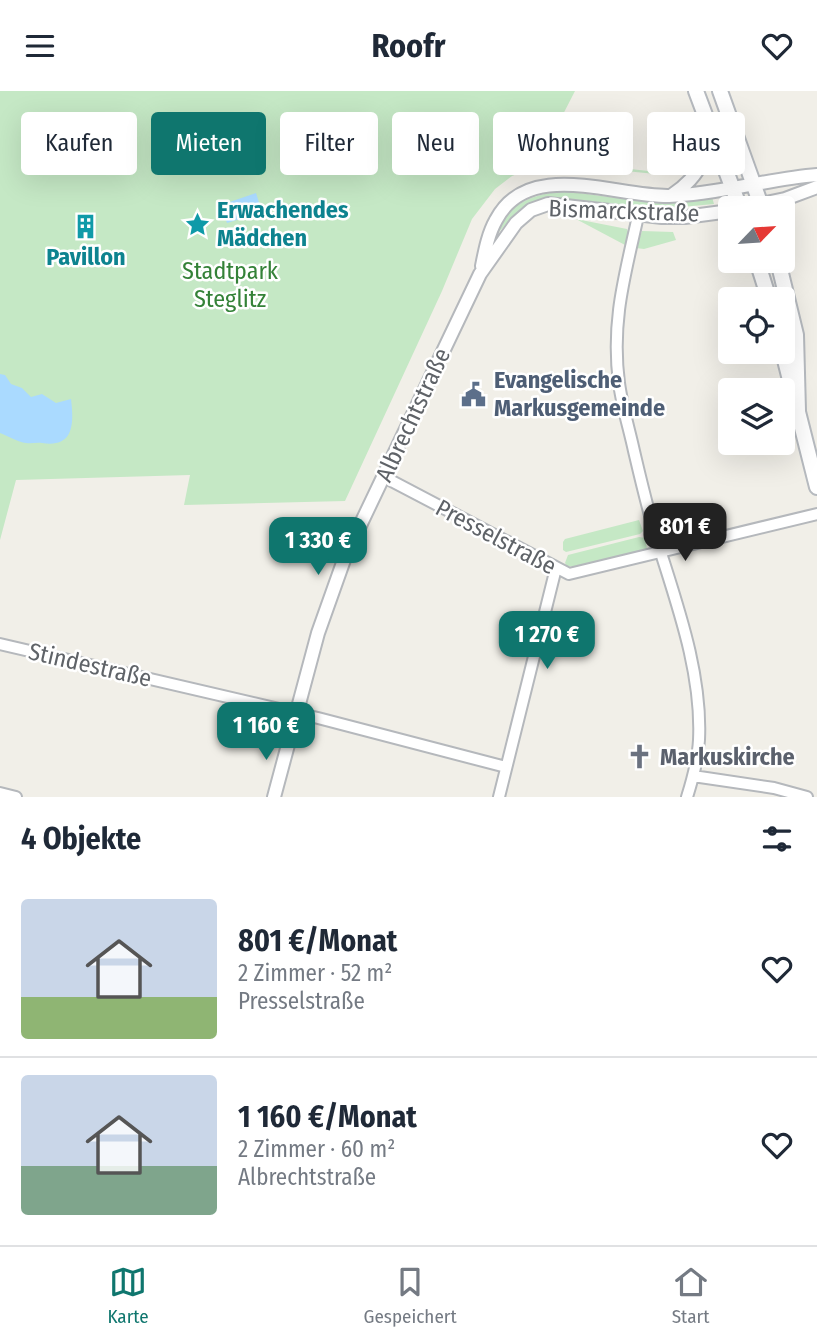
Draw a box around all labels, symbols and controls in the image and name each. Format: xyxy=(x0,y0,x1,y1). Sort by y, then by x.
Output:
icon: menu xyxy=(21,27,59,65)
text: Roofr xyxy=(372,27,445,65)
icon: heart xyxy=(758,27,796,65)
chip: Kaufen xyxy=(21,112,137,175)
chip: Mieten xyxy=(151,112,266,175)
chip: Filter xyxy=(280,112,378,175)
chip: Neu xyxy=(392,112,479,175)
chip: Wohnung xyxy=(493,112,633,175)
chip: Haus xyxy=(647,112,745,175)
street label: Bismarckstraße xyxy=(548,194,700,228)
place label: Erwachendes Mädchen xyxy=(217,196,349,252)
north arrow xyxy=(718,196,794,273)
map controls xyxy=(718,196,795,455)
place icon: Erwachendes Mädchen xyxy=(183,210,211,238)
building icon: Pavillon xyxy=(72,212,100,240)
place label: Pavillon xyxy=(46,243,126,271)
park label: Stadtpark Steglitz xyxy=(182,257,279,313)
button: locate xyxy=(718,287,795,364)
street label: Albrechtstraße xyxy=(370,344,456,486)
place label: Evangelische Markusgemeinde xyxy=(494,366,665,422)
button: layers xyxy=(718,378,795,455)
public building icon: Evangelische Markusgemeinde xyxy=(460,380,488,408)
street label: Presselstraße xyxy=(431,494,561,580)
pin: 801 € xyxy=(636,503,734,563)
text: 801 € xyxy=(659,512,711,540)
pin: 1 330 € xyxy=(253,517,383,577)
text: 1 330 € xyxy=(285,526,351,554)
pin: 1 270 € xyxy=(482,611,612,671)
text: 1 270 € xyxy=(515,620,579,648)
street label: Stindestraße xyxy=(26,637,154,693)
pin: 1 160 € xyxy=(201,703,331,762)
text: 1 160 € xyxy=(233,711,299,739)
church icon: Markuskirche xyxy=(626,743,654,771)
place label: Markuskirche xyxy=(660,743,795,771)
icon: filters xyxy=(758,820,796,858)
text: 4 Objekte xyxy=(21,821,141,857)
text: 801 €/Monat xyxy=(238,923,397,959)
icon: home xyxy=(77,927,161,1011)
icon: heart xyxy=(758,950,796,988)
text: 2 Zimmer · 52 m² xyxy=(238,959,392,987)
text: Presselstraße xyxy=(238,987,365,1015)
text: 1 160 €/Monat xyxy=(238,1099,417,1135)
icon: home xyxy=(77,1103,161,1187)
icon: heart xyxy=(758,1126,796,1164)
text: 2 Zimmer · 60 m² xyxy=(238,1135,395,1163)
text: Albrechtstraße xyxy=(238,1163,376,1191)
tab: Karte xyxy=(107,1263,149,1328)
tab: Gespeichert xyxy=(364,1263,457,1328)
tab: Start xyxy=(672,1263,710,1328)

